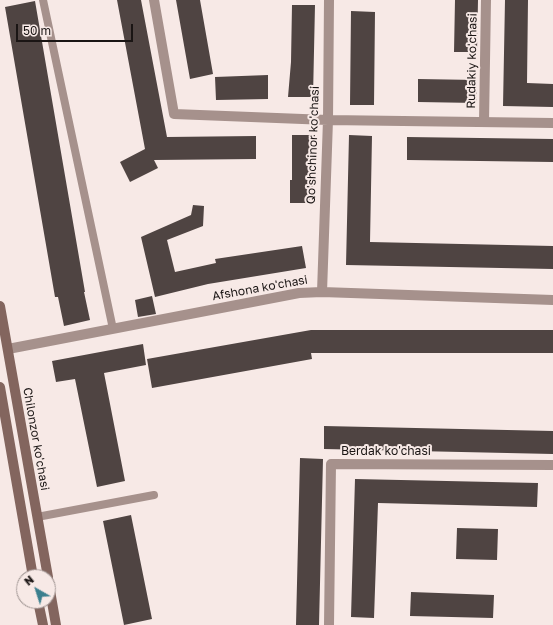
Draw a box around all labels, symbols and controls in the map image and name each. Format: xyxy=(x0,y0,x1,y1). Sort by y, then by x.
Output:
street label: Rudakiy ko'chasi xyxy=(464,13,480,109)
scale bar xyxy=(18,16,135,42)
text: 50 m xyxy=(23,23,51,38)
street label: Qo'shchinor ko'chasi xyxy=(304,86,322,204)
street label: Afshona ko'chasi xyxy=(211,273,309,303)
street label: Chilonzor ko'chasi xyxy=(20,386,52,492)
street label: Berdak ko'chasi xyxy=(341,444,431,458)
north arrow xyxy=(16,569,56,609)
text: N xyxy=(21,572,36,588)

